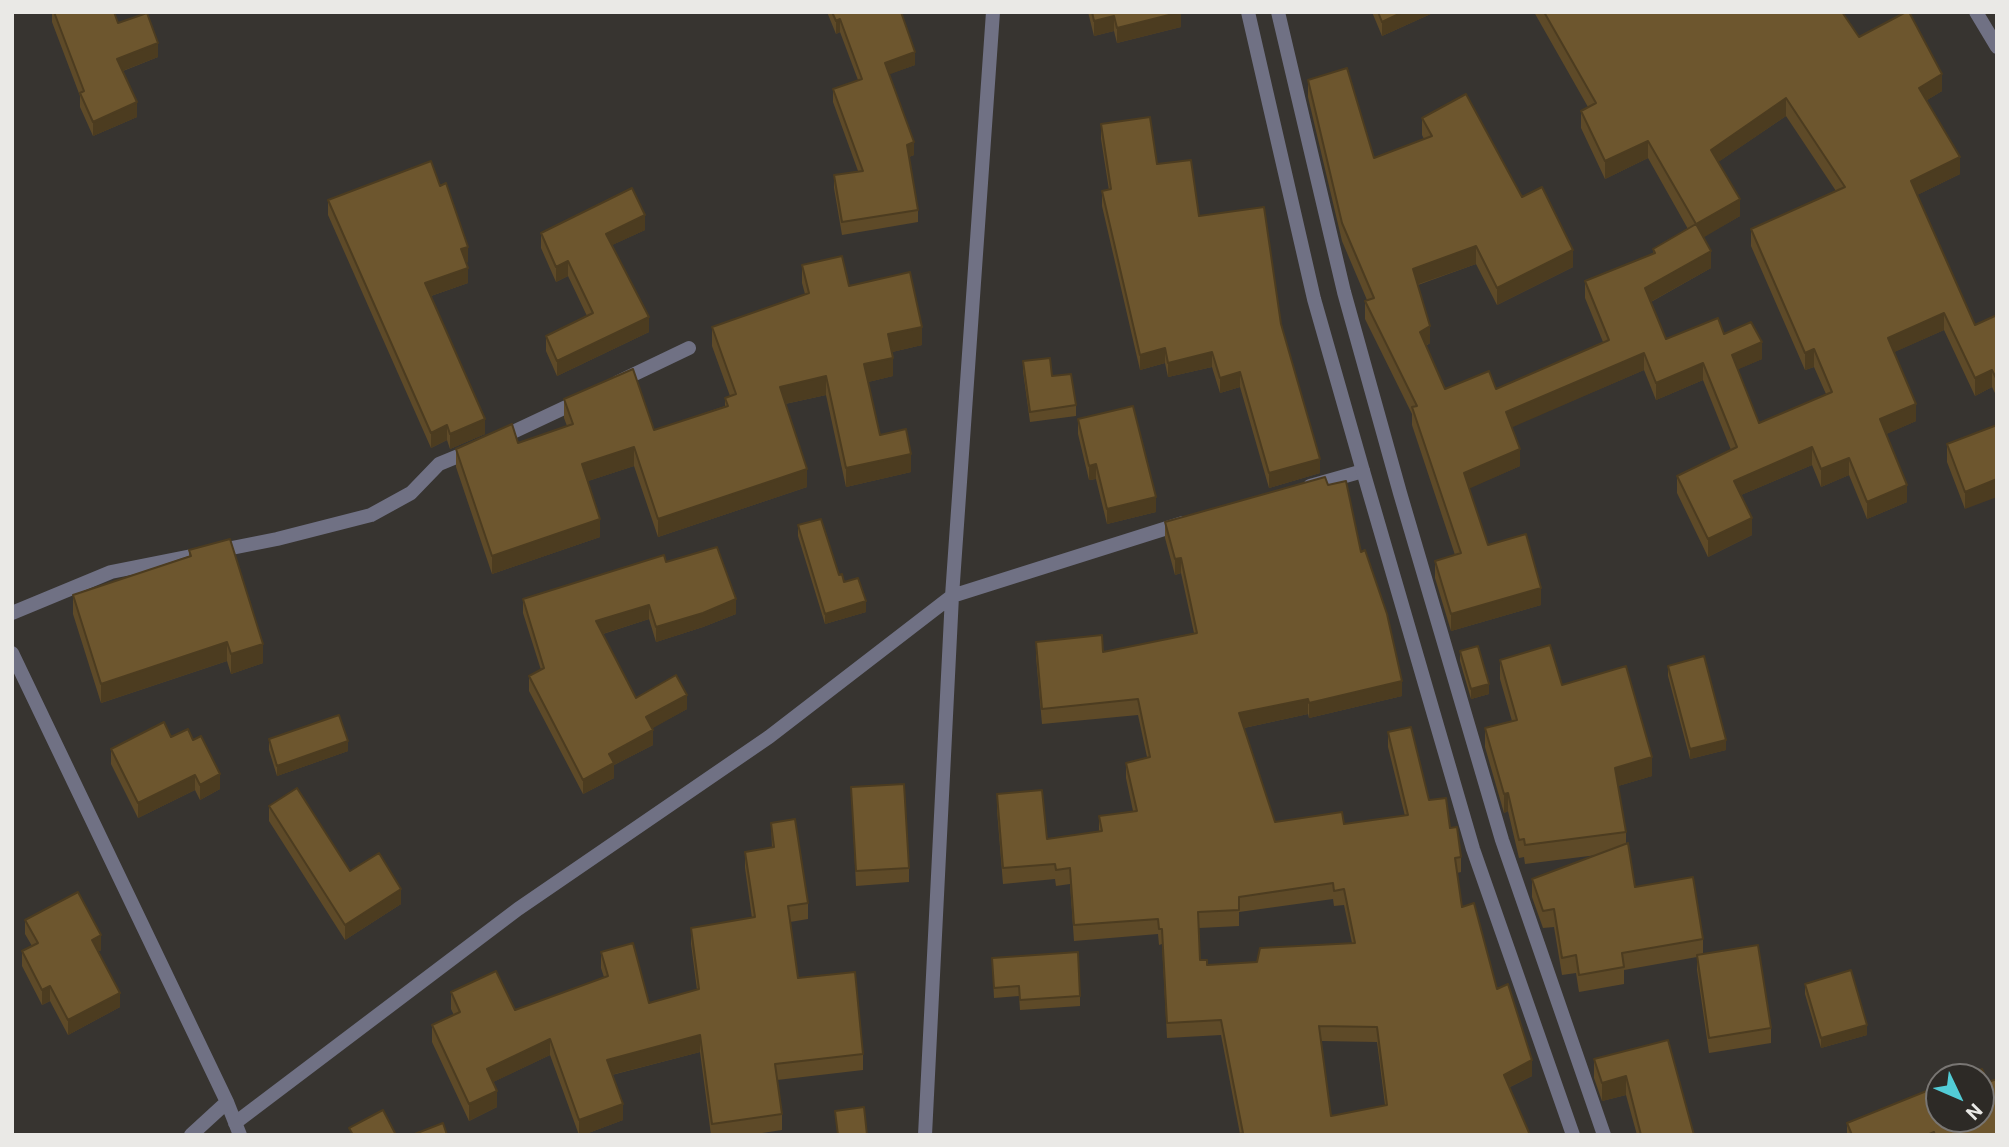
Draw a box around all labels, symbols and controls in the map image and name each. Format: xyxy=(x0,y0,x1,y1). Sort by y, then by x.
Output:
north arrow xyxy=(1925,1063,1995,1133)
text: N xyxy=(1961,1099,1987,1124)

